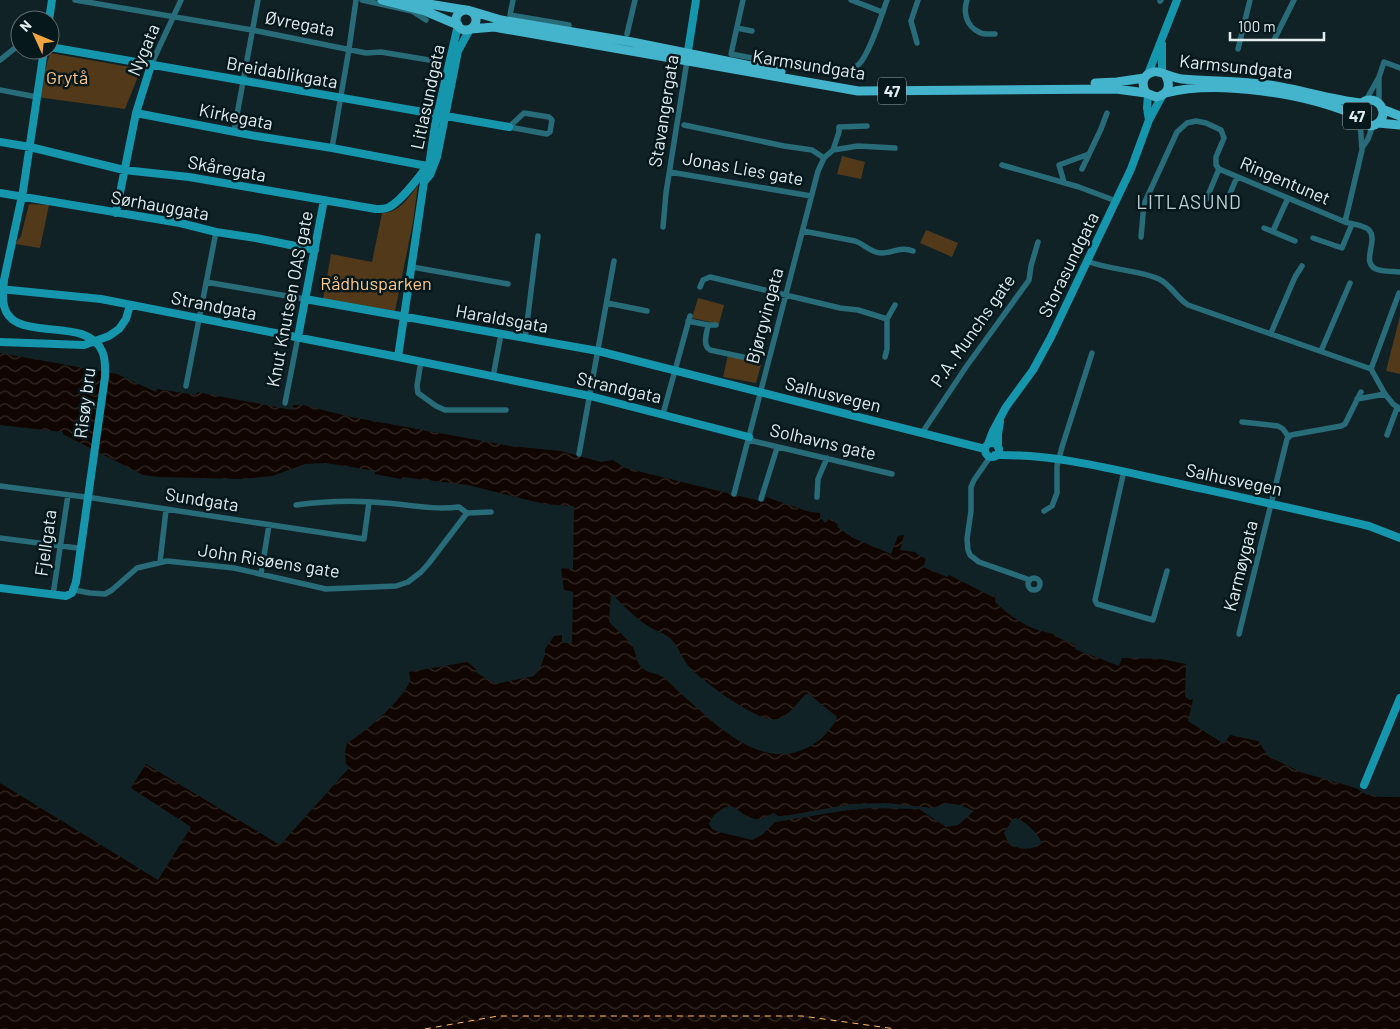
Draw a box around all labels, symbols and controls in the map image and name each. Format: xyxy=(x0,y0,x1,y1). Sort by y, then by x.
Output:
street label: Øvregata xyxy=(264,6,337,41)
north arrow xyxy=(10,10,60,60)
scale bar xyxy=(1230,10,1324,42)
text: N xyxy=(16,16,35,35)
text: 100 m xyxy=(1238,17,1276,35)
street label: Nygata xyxy=(122,20,164,79)
street label: Litlasundgata xyxy=(405,42,449,151)
street label: Karmsundgata xyxy=(751,44,867,84)
street label: Karmsundgata xyxy=(1178,49,1294,83)
street label: Breidablikgata xyxy=(225,51,340,93)
street label: Stavangergata xyxy=(643,53,683,169)
park label: Grytå xyxy=(46,66,88,88)
road number: 47 xyxy=(878,78,906,104)
street label: Kirkegata xyxy=(197,98,275,134)
road number: 47 xyxy=(1343,102,1371,130)
street label: Jonas Lies gate xyxy=(681,147,805,189)
street label: Skåregata xyxy=(186,150,268,186)
street label: Ringentunet xyxy=(1237,151,1334,209)
street label: Sørhauggata xyxy=(109,186,211,224)
district label: LITLASUND xyxy=(1136,190,1242,213)
street label: Storasundgata xyxy=(1033,208,1103,321)
street label: Knut Knutsen OAS gate xyxy=(261,209,317,389)
street label: Bjørgvingata xyxy=(741,265,787,366)
street label: P.A. Munchs gate xyxy=(925,270,1019,391)
park label: Rådhusparken xyxy=(320,272,432,294)
street label: Strandgata xyxy=(170,286,259,324)
street label: Haraldsgata xyxy=(454,299,550,337)
street label: Risøy bru xyxy=(69,366,99,440)
street label: Strandgata xyxy=(575,367,664,407)
street label: Salhusvegen xyxy=(783,371,883,417)
street label: Solhavns gate xyxy=(768,418,879,464)
street label: Salhusvegen xyxy=(1184,458,1284,500)
street label: Sundgata xyxy=(164,482,240,516)
street label: Fjellgata xyxy=(29,508,61,578)
street label: Karmøygata xyxy=(1218,518,1262,614)
street label: John Risøens gate xyxy=(197,538,342,582)

